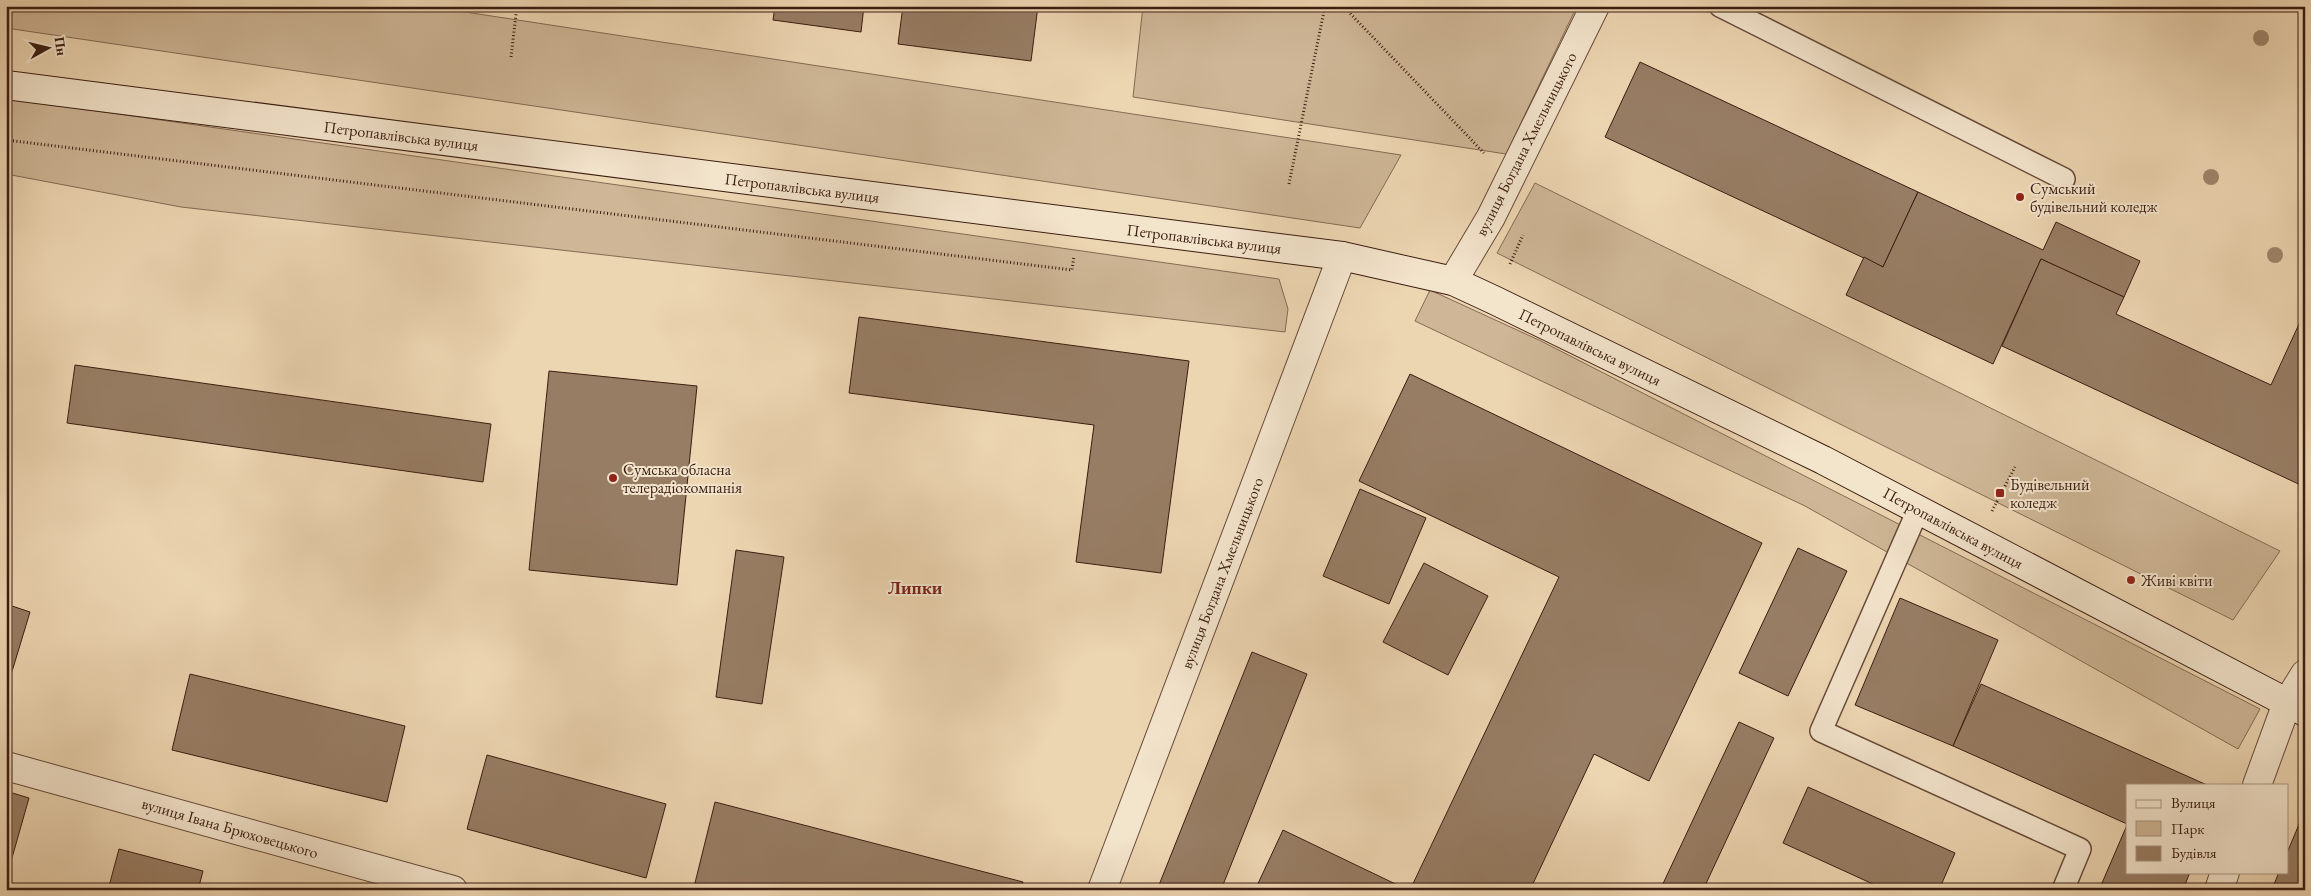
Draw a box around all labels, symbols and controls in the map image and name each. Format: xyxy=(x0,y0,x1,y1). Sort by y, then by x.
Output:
north arrow xyxy=(22,22,72,72)
text: Пн xyxy=(51,35,71,57)
street label: вулиця Богдана Хмельницького xyxy=(1470,48,1582,239)
street label: Петропавлівська вулиця xyxy=(322,116,480,156)
street label: Петропавлівська вулиця xyxy=(723,168,881,208)
place label: Сумський будівельний коледж xyxy=(2030,178,2158,217)
marker: Сумський будівельний коледж xyxy=(2014,191,2026,203)
street label: Петропавлівська вулиця xyxy=(1125,219,1283,259)
street label: Петропавлівська вулиця xyxy=(1515,303,1665,391)
place label: Сумська обласна телерадіокомпанія xyxy=(623,459,742,498)
marker: Сумська обласна телерадіокомпанія xyxy=(607,472,619,484)
street label: вулиця Богдана Хмельницького xyxy=(1176,474,1268,672)
place label: Будівельний коледж xyxy=(2010,474,2090,513)
street label: Петропавлівська вулиця xyxy=(1879,482,2027,574)
marker: Будівельний коледж xyxy=(1994,487,2006,499)
place label: Живі квіти xyxy=(2140,570,2213,591)
marker: Живі квіти xyxy=(2125,574,2137,586)
district label: Липки xyxy=(888,576,943,599)
legend xyxy=(2126,784,2288,874)
street label: вулиця Івана Брюховецького xyxy=(139,793,321,863)
text: Вулиця xyxy=(2171,793,2216,812)
text: Парк xyxy=(2171,819,2204,838)
text: Будівля xyxy=(2171,843,2217,862)

